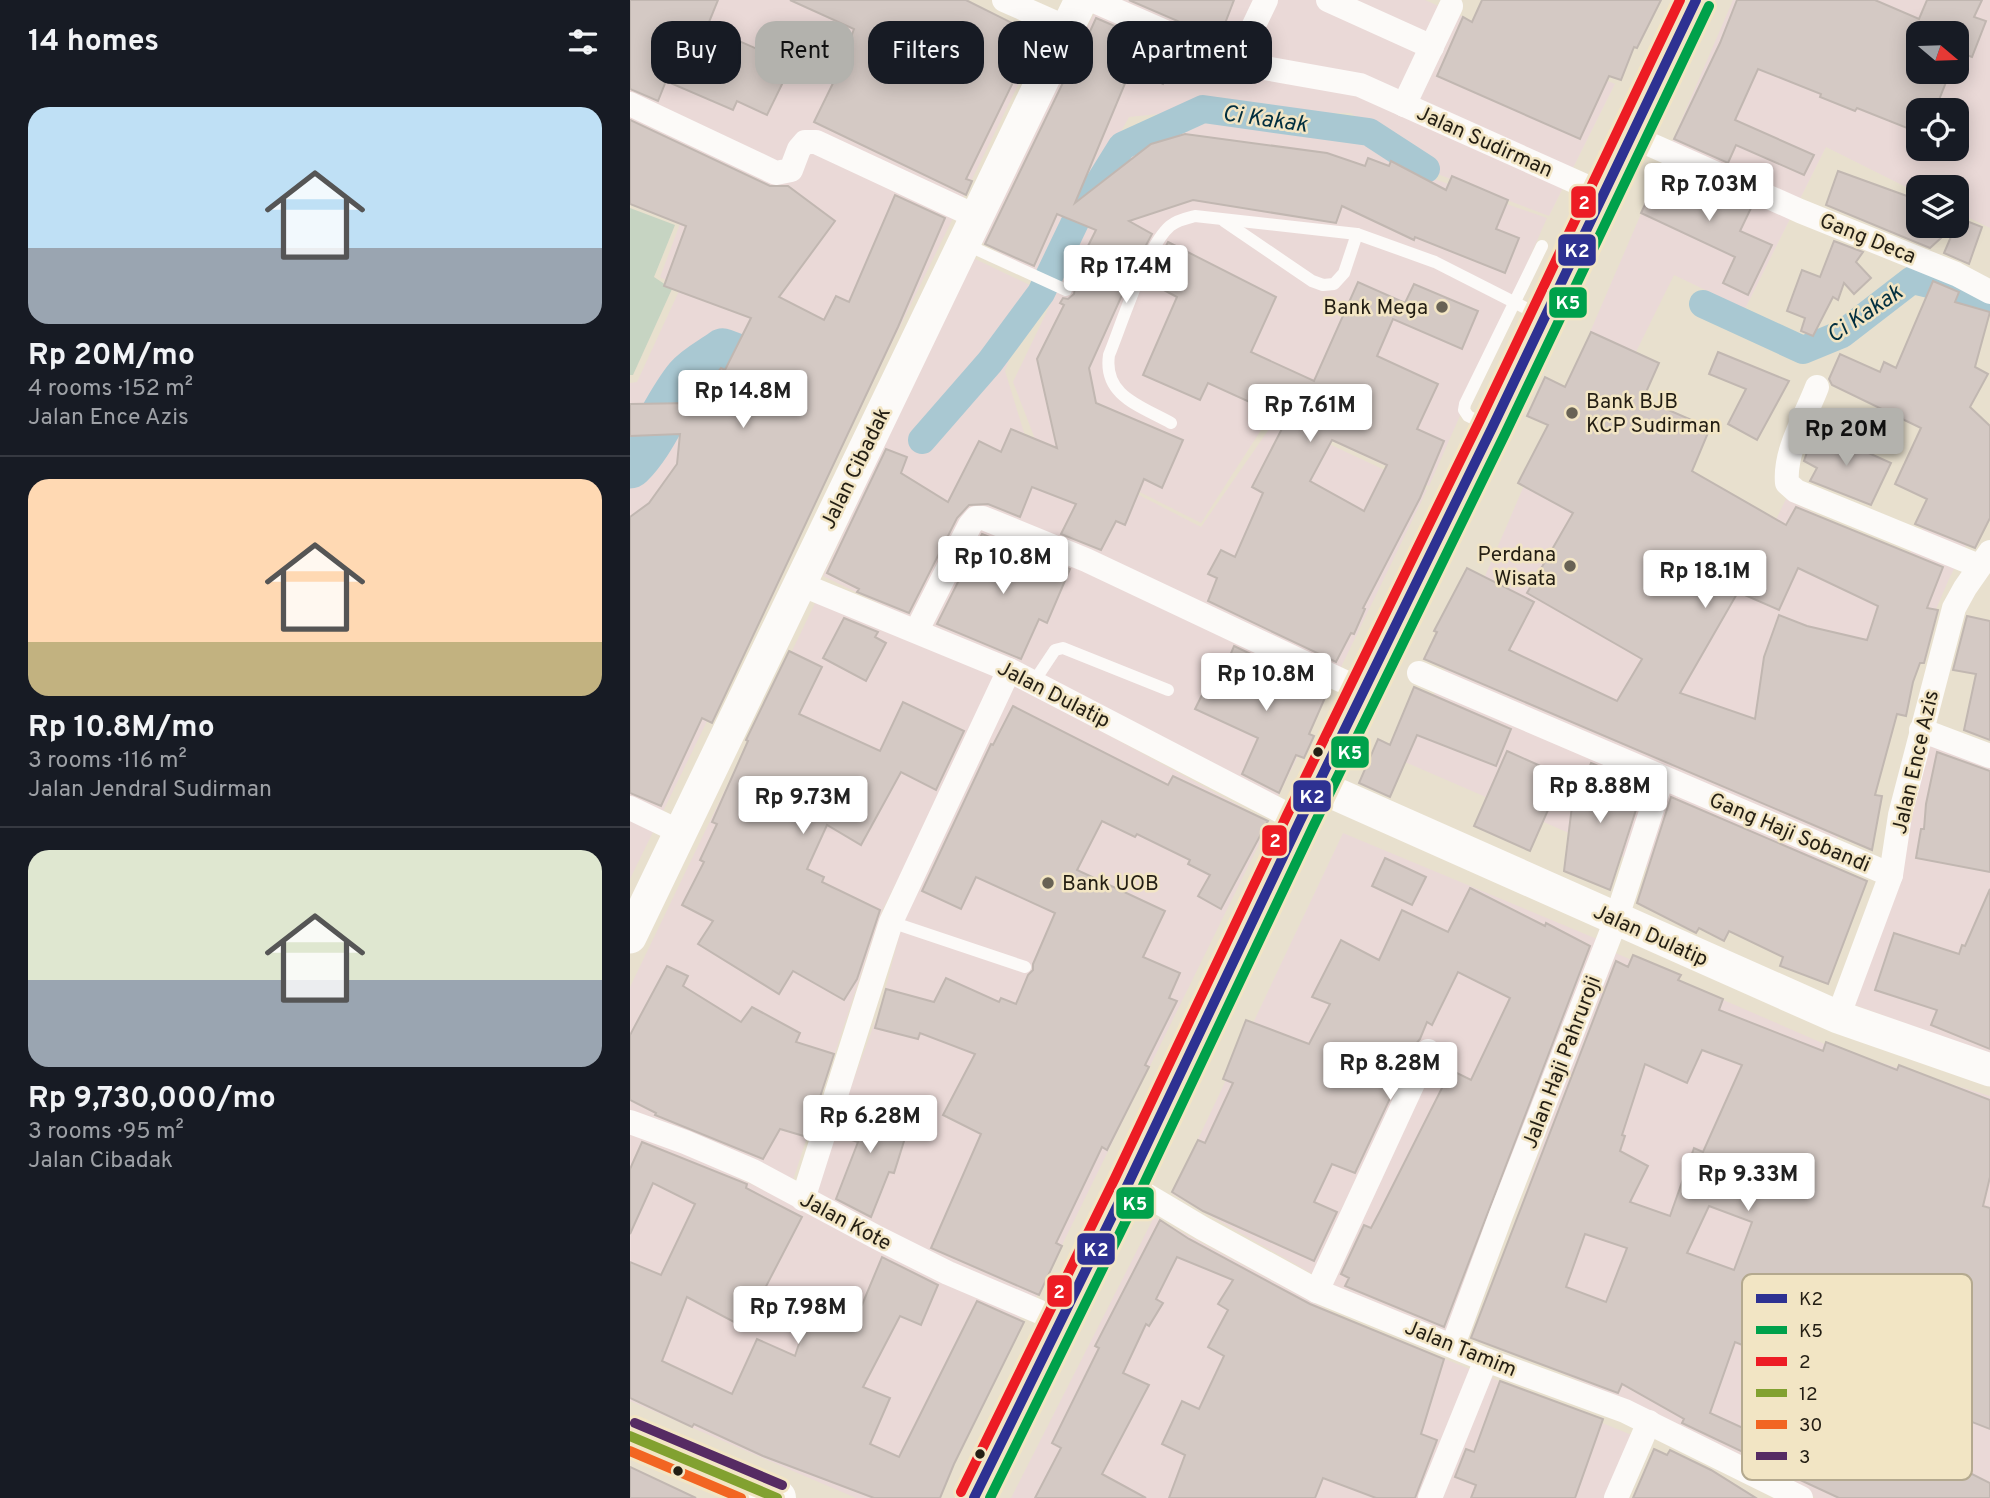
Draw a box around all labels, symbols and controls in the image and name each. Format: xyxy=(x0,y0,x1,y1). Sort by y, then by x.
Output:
chip: Buy xyxy=(651,21,741,84)
chip: Rent xyxy=(755,21,854,84)
chip: Filters xyxy=(868,21,984,84)
chip: New xyxy=(998,21,1093,84)
chip: Apartment xyxy=(1107,21,1272,84)
north arrow xyxy=(1906,21,1969,84)
map controls xyxy=(1906,21,1969,238)
icon: filters xyxy=(564,23,602,61)
text: 14 homes xyxy=(28,24,159,61)
button: locate xyxy=(1906,98,1969,161)
water label: Ci Kakak xyxy=(1220,100,1309,141)
street label: Jalan Sudirman xyxy=(1412,100,1557,185)
icon: home xyxy=(252,152,378,278)
pin: Rp 7.03M xyxy=(1637,164,1781,223)
text: Rp 7.03M xyxy=(1660,171,1758,200)
button: layers xyxy=(1906,175,1969,238)
line badge: 2 xyxy=(1570,185,1597,219)
text: 2 xyxy=(1578,192,1590,216)
street label: Gang Deca xyxy=(1815,208,1920,271)
line badge: K2 xyxy=(1557,233,1597,267)
text: K2 xyxy=(1564,240,1590,264)
pin: Rp 17.4M xyxy=(1054,246,1198,305)
text: Rp 17.4M xyxy=(1080,253,1172,282)
water label: Ci Kakak xyxy=(1822,279,1909,351)
line badge: K5 xyxy=(1548,286,1588,319)
text: K5 xyxy=(1556,292,1580,316)
place label: Bank Mega xyxy=(1323,295,1428,322)
marker: Bank Mega xyxy=(1434,299,1450,315)
text: Rp 20M/mo xyxy=(28,338,195,375)
pin: Rp 14.8M xyxy=(671,370,815,430)
text: 4 rooms · 152 m² xyxy=(28,375,193,404)
text: Rp 14.8M xyxy=(694,378,792,407)
pin: Rp 7.61M xyxy=(1238,384,1382,444)
place label: Bank BJB KCP Sudirman xyxy=(1586,389,1721,440)
text: Rp 7.61M xyxy=(1264,392,1356,421)
street label: Jalan Cibadak xyxy=(815,403,898,534)
text: Jalan Ence Azis xyxy=(28,404,189,433)
marker: Bank BJB KCP Sudirman xyxy=(1564,405,1580,421)
pin: Rp 20M xyxy=(1789,408,1903,468)
text: Rp 20M xyxy=(1805,416,1887,445)
icon: home xyxy=(252,524,378,650)
pin: Rp 10.8M xyxy=(931,536,1075,596)
place label: Perdana Wisata xyxy=(1477,542,1556,593)
text: Rp 10.8M xyxy=(954,544,1052,573)
pin: Rp 18.1M xyxy=(1633,550,1777,610)
marker: Perdana Wisata xyxy=(1562,558,1578,574)
text: Rp 18.1M xyxy=(1659,558,1751,587)
pin: Rp 10.8M xyxy=(1194,654,1338,713)
street label: Jalan Dulatip xyxy=(992,655,1114,735)
text: Rp 10.8M xyxy=(1217,661,1315,690)
street label: Jalan Ence Azis xyxy=(1887,688,1946,837)
text: Rp 10.8M/mo xyxy=(28,710,215,747)
line badge: K5 xyxy=(1330,735,1370,769)
text: K5 xyxy=(1338,742,1362,766)
unlabelled marker xyxy=(1311,745,1325,759)
text: 3 rooms · 116 m² xyxy=(28,747,187,776)
pin: Rp 8.88M xyxy=(1528,766,1672,825)
text: Rp 8.88M xyxy=(1549,773,1651,802)
text: Jalan Jendral Sudirman xyxy=(28,776,272,805)
pin: Rp 9.73M xyxy=(731,776,875,836)
line badge: K2 xyxy=(1292,779,1332,813)
text: Rp 9.73M xyxy=(755,784,851,813)
text: K2 xyxy=(1299,786,1325,810)
street label: Gang Haji Sobandi xyxy=(1705,787,1874,880)
line badge: 2 xyxy=(1261,824,1288,857)
text: 2 xyxy=(1269,830,1281,854)
place label: Bank UOB xyxy=(1062,871,1159,898)
marker: Bank UOB xyxy=(1040,875,1056,891)
icon: home xyxy=(252,895,378,1021)
street label: Jalan Dulatip xyxy=(1589,899,1712,974)
street label: Jalan Haji Pahruroji xyxy=(1517,972,1608,1153)
pin: Rp 8.28M xyxy=(1318,1042,1462,1102)
text: Rp 8.28M xyxy=(1339,1050,1441,1079)
text: Rp 9,730,000/mo xyxy=(28,1081,276,1118)
pin: Rp 6.28M xyxy=(798,1096,942,1155)
text: Rp 6.28M xyxy=(819,1103,921,1132)
text: 3 rooms · 95 m² xyxy=(28,1118,184,1147)
text: Jalan Cibadak xyxy=(28,1147,173,1176)
pin: Rp 9.33M xyxy=(1676,1154,1820,1213)
text: Rp 9.33M xyxy=(1698,1161,1798,1190)
line badge: K5 xyxy=(1115,1186,1155,1220)
street label: Jalan Kote xyxy=(795,1187,896,1258)
text: K5 xyxy=(1123,1193,1147,1217)
line badge: K2 xyxy=(1076,1232,1116,1266)
text: K2 xyxy=(1083,1239,1109,1263)
line badge: 2 xyxy=(1046,1274,1073,1308)
legend xyxy=(1742,1274,1972,1480)
text: 2 xyxy=(1053,1281,1065,1305)
pin: Rp 7.98M xyxy=(726,1286,870,1346)
text: K2 xyxy=(1799,1288,1823,1312)
text: Rp 7.98M xyxy=(749,1294,847,1323)
street label: Jalan Tamim xyxy=(1401,1315,1520,1384)
text: K5 xyxy=(1799,1320,1823,1344)
text: 2 xyxy=(1799,1351,1811,1375)
text: 12 xyxy=(1799,1383,1818,1407)
text: 30 xyxy=(1799,1414,1822,1438)
text: 3 xyxy=(1799,1446,1810,1470)
unlabelled marker xyxy=(973,1447,987,1461)
unlabelled marker xyxy=(671,1464,685,1478)

